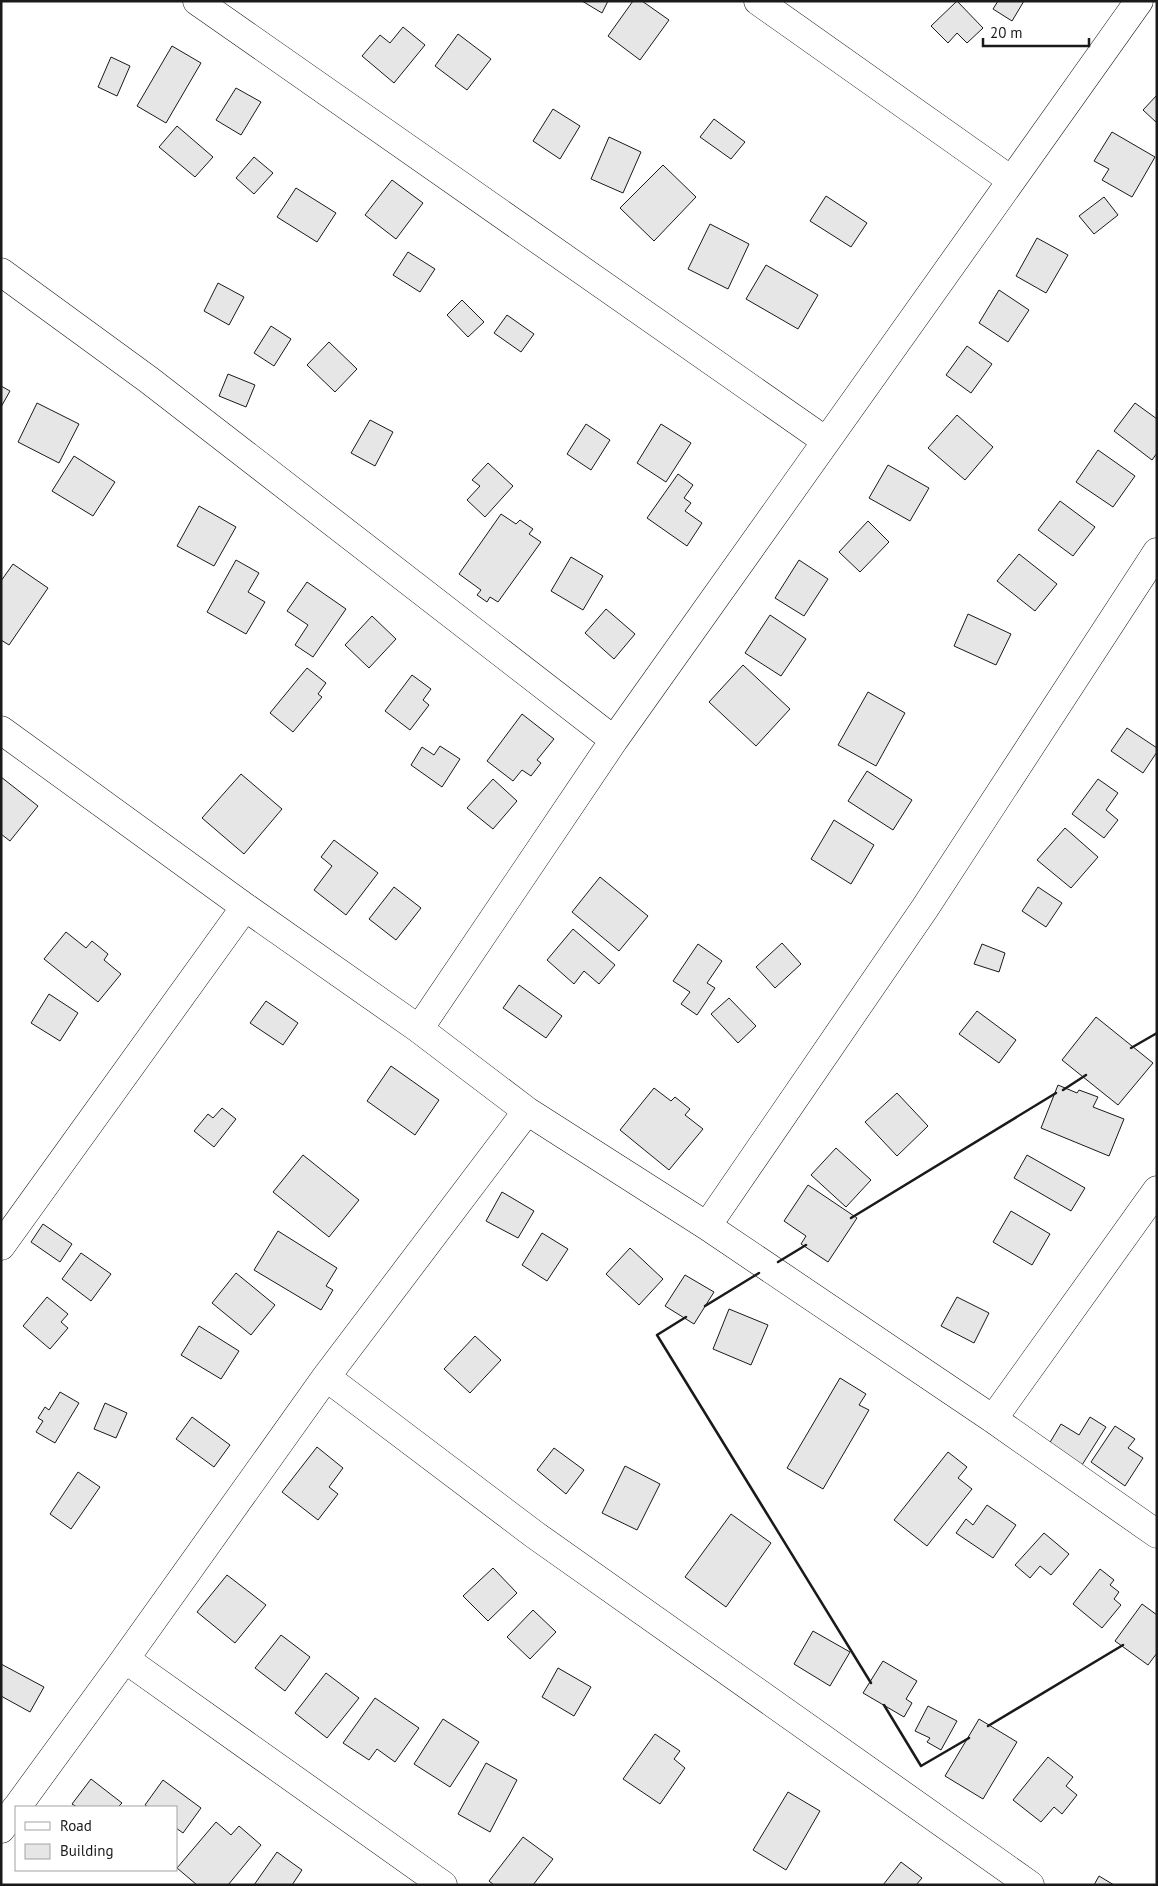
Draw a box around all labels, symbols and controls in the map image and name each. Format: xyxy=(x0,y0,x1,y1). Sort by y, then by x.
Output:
scale bar xyxy=(983,15,1089,47)
text: 20 m xyxy=(990,23,1023,42)
legend xyxy=(15,1806,178,1871)
text: Road xyxy=(60,1816,92,1835)
text: Building xyxy=(60,1841,114,1860)

